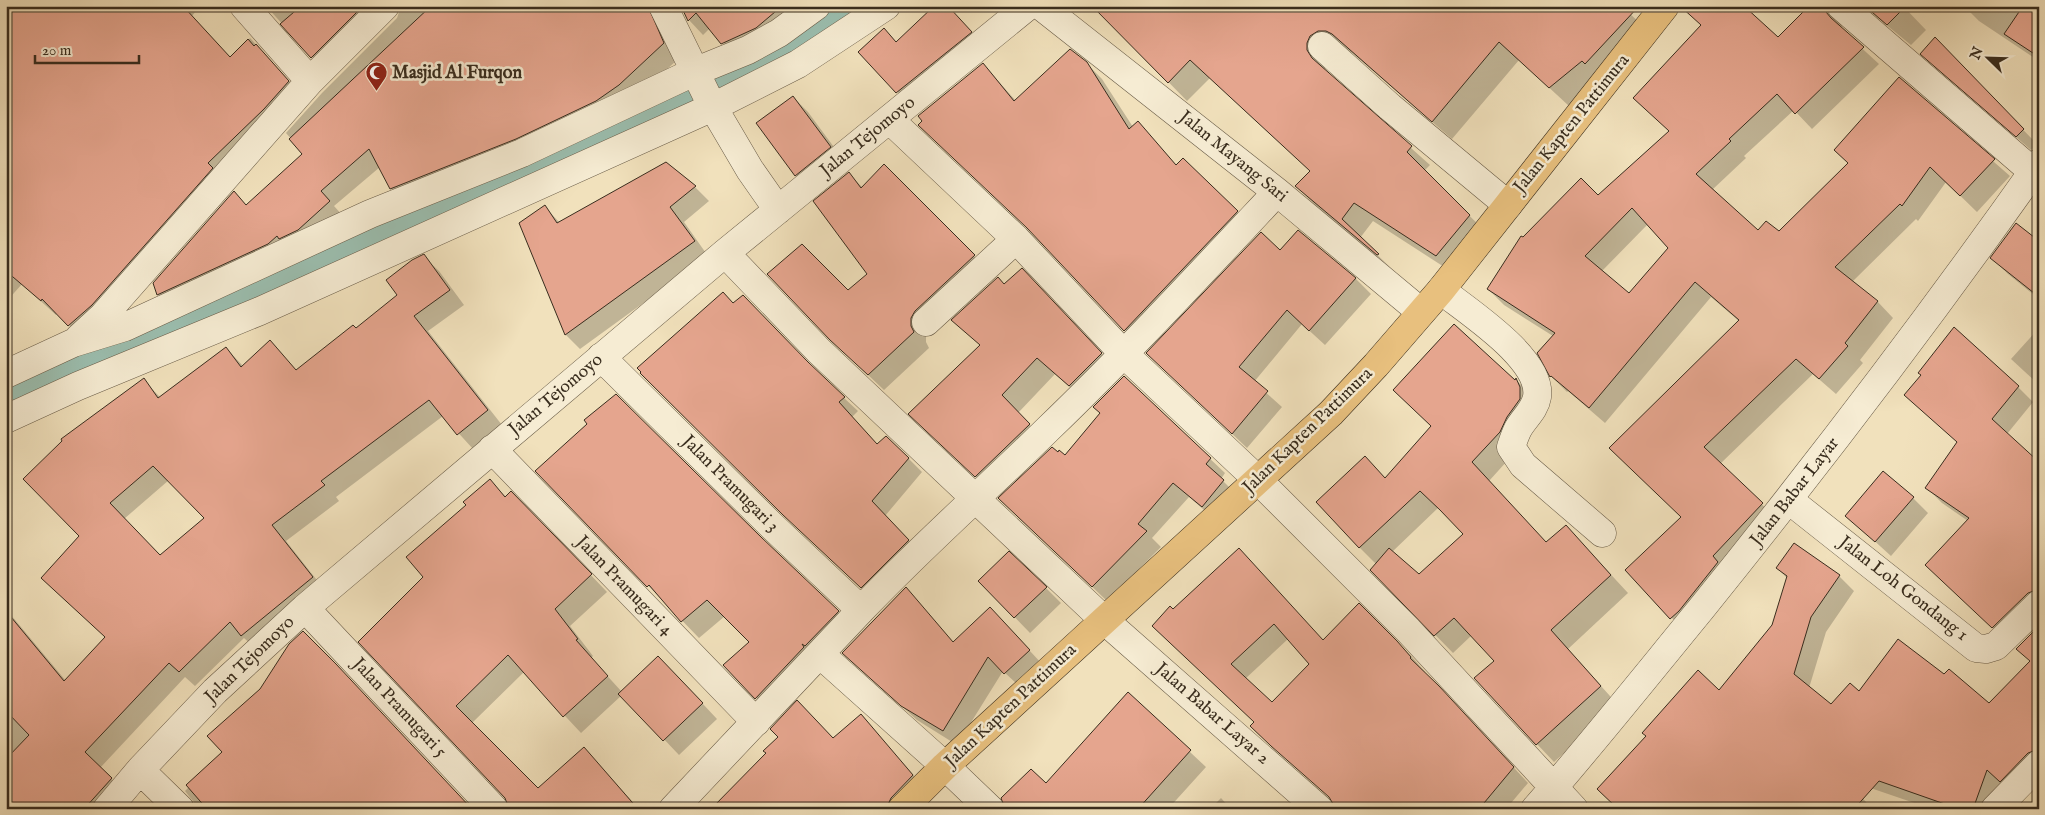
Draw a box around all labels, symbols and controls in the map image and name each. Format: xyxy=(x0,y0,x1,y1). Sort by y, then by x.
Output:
scale bar xyxy=(35,32,139,64)
north arrow xyxy=(1962,32,2012,82)
text: 20 m xyxy=(42,41,72,60)
text: N xyxy=(1966,44,1988,63)
street label: Jalan Kapten Pattimura xyxy=(1508,50,1635,200)
mosque icon: Masjid Al Furqon xyxy=(364,61,388,92)
place label: Masjid Al Furqon xyxy=(392,62,522,85)
street label: Jalan Tejomoyo xyxy=(814,91,921,184)
street label: Jalan Mayang Sari xyxy=(1172,105,1292,208)
street label: Jalan Tejomoyo xyxy=(503,349,608,442)
street label: Jalan Kapten Pattimura xyxy=(1237,363,1378,500)
street label: Jalan Pramugari 3 xyxy=(675,429,784,538)
street label: Jalan Babar Layar xyxy=(1744,433,1845,553)
street label: Jalan Pramugari 4 xyxy=(569,530,678,641)
street label: Jalan Loh Gondang 1 xyxy=(1832,530,1972,647)
street label: Jalan Tejomoyo xyxy=(199,611,300,710)
street label: Jalan Kapten Pattimura xyxy=(939,639,1082,774)
street label: Jalan Pramugari 5 xyxy=(346,652,451,763)
street label: Jalan Babar Layar 2 xyxy=(1148,657,1274,770)

